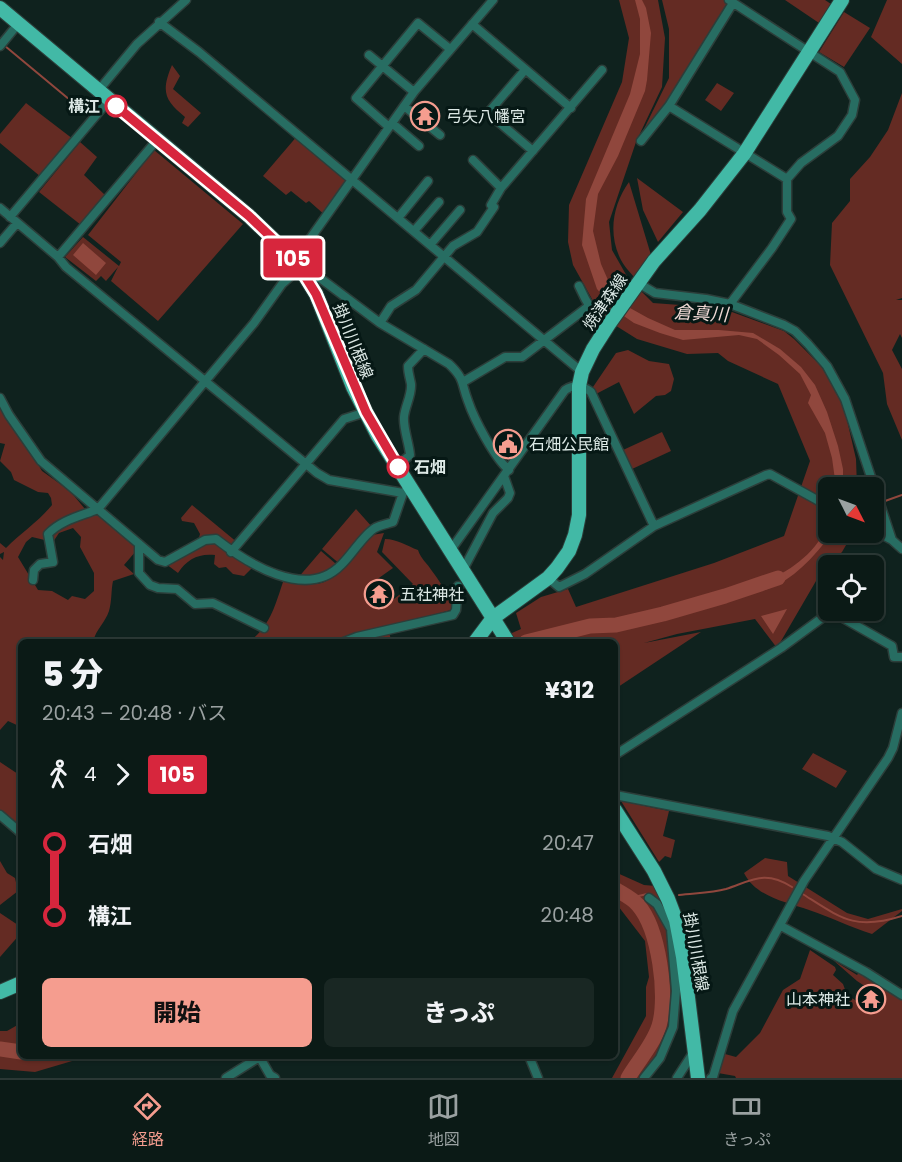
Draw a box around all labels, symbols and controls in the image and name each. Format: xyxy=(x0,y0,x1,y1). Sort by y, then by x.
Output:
place label: 構江 xyxy=(68,95,100,118)
marker: 構江 xyxy=(105,95,127,117)
temple icon: 弓矢八幡宮 xyxy=(409,100,441,132)
place label: 弓矢八幡宮 xyxy=(446,105,526,128)
line badge: 105 xyxy=(258,238,328,278)
text: 105 xyxy=(275,244,311,273)
street label: 焼津森線 xyxy=(577,269,633,335)
water label: 倉真川 xyxy=(673,299,731,327)
street label: 掛川川根線 xyxy=(327,300,379,382)
public building icon: 石畑公民館 xyxy=(492,428,524,460)
place label: 石畑公民館 xyxy=(529,433,609,456)
marker: 石畑 xyxy=(387,456,409,478)
place label: 石畑 xyxy=(414,456,446,479)
north arrow xyxy=(818,477,884,543)
map controls xyxy=(818,477,884,621)
button: locate xyxy=(818,555,884,621)
temple icon: 五社神社 xyxy=(363,578,395,610)
place label: 五社神社 xyxy=(400,583,464,606)
text: 5 分 xyxy=(42,651,103,698)
text: ¥312 xyxy=(545,675,594,706)
text: 20:43 – 20:48 · バス xyxy=(42,699,227,727)
icon: walk xyxy=(42,758,75,791)
icon: forward xyxy=(106,758,139,791)
text: 4 xyxy=(84,760,97,788)
text: 105 xyxy=(160,760,195,789)
text: 石畑 xyxy=(88,829,132,860)
text: 20:47 xyxy=(542,829,594,857)
text: 構江 xyxy=(88,901,132,932)
text: 20:48 xyxy=(540,901,594,929)
street label: 掛川川根線 xyxy=(678,911,714,993)
button: 開始 xyxy=(42,978,312,1047)
button: きっぷ xyxy=(324,978,594,1047)
temple icon: 山本神社 xyxy=(855,983,887,1015)
place label: 山本神社 xyxy=(786,988,850,1011)
tab: 経路 xyxy=(131,1090,164,1152)
tab: 地図 xyxy=(427,1090,460,1152)
tab: きっぷ xyxy=(723,1090,771,1152)

